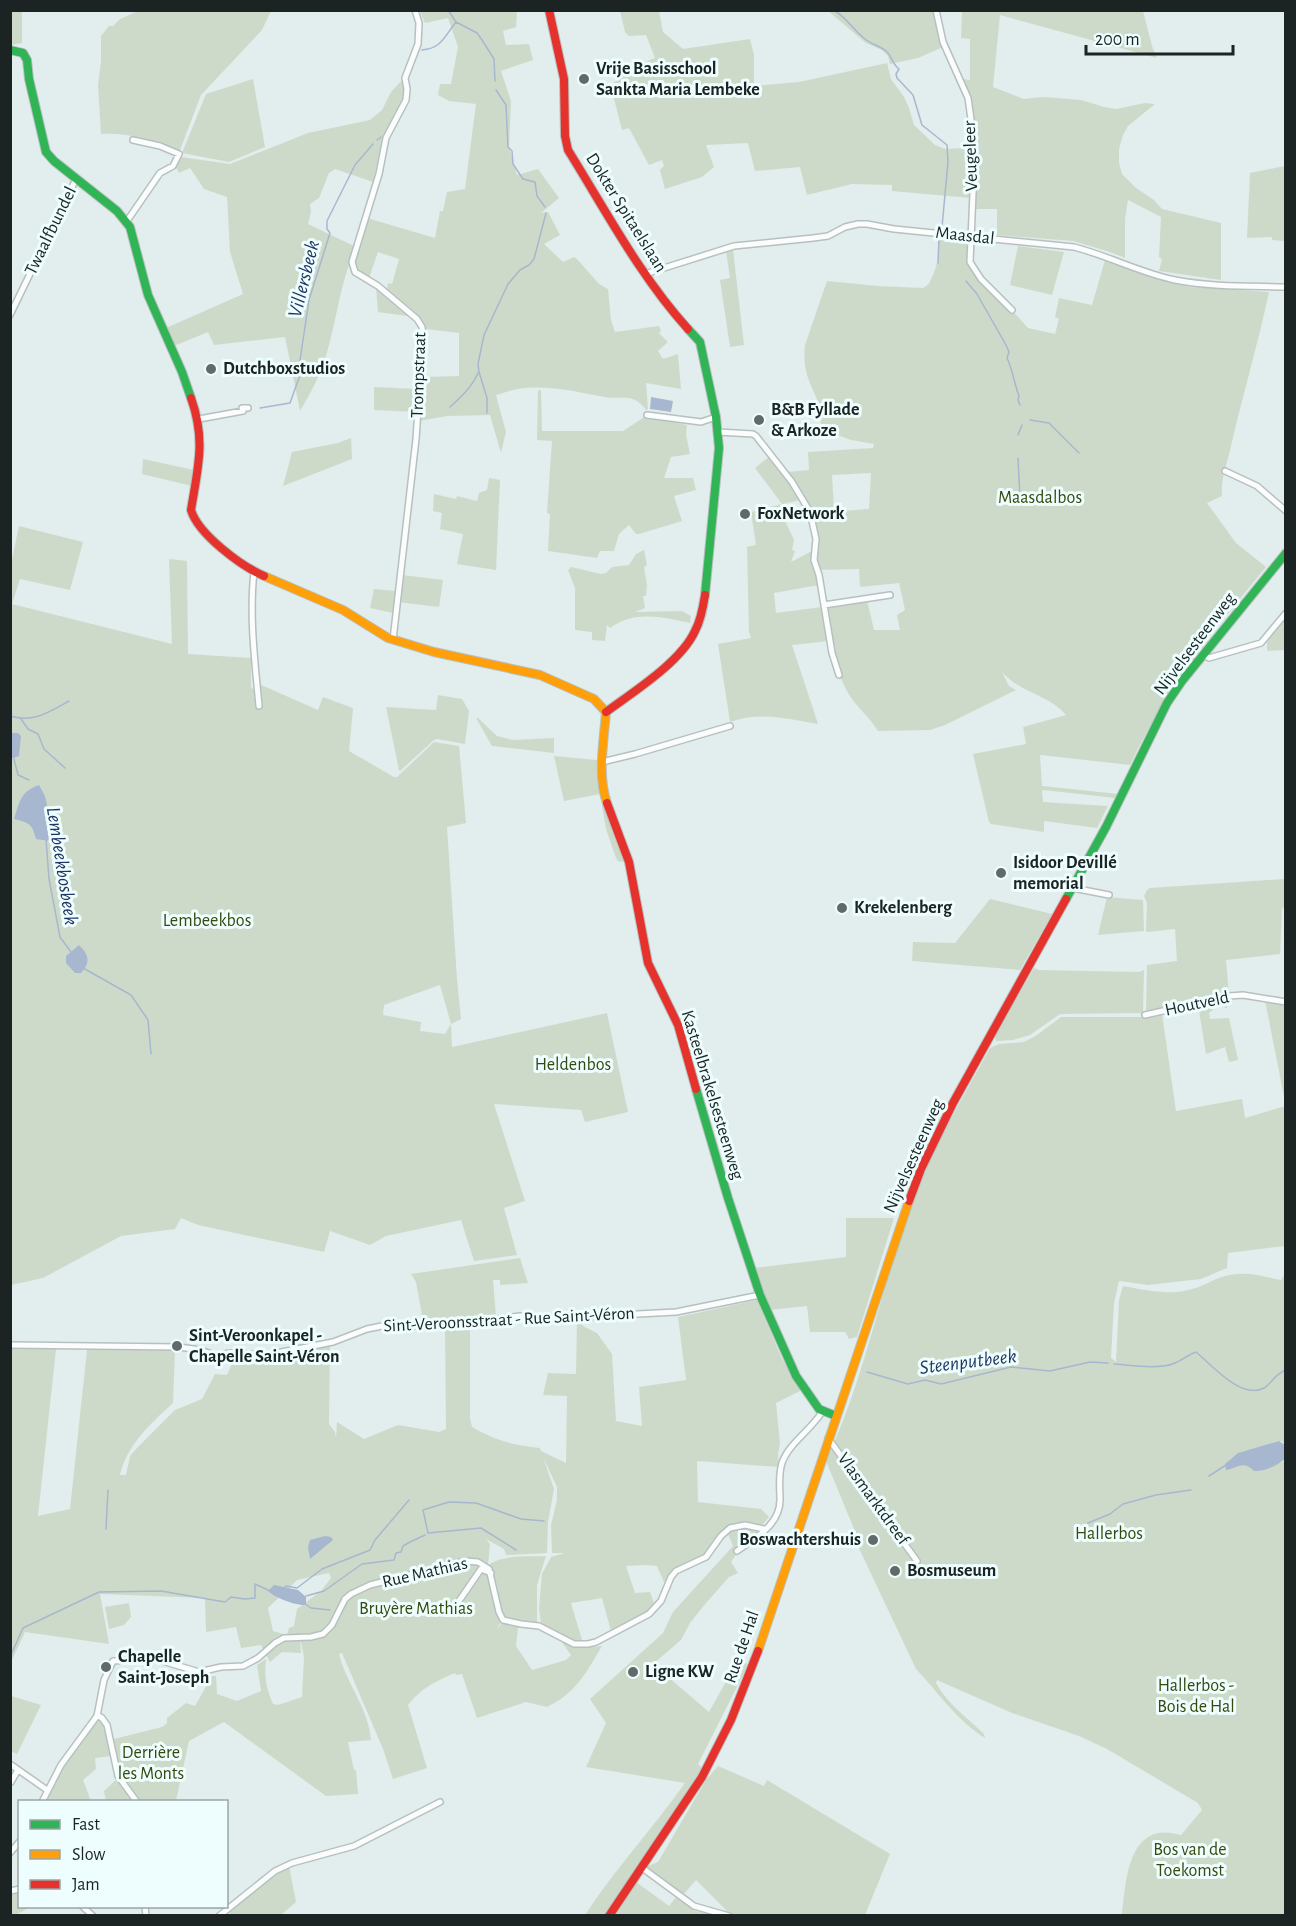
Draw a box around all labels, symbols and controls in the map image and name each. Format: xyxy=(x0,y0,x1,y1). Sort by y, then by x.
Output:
scale bar xyxy=(1086,18,1233,56)
text: 200 m xyxy=(1095,31,1140,49)
place label: Vrije Basisschool Sankta Maria Lembeke xyxy=(596,60,760,99)
marker: Vrije Basisschool Sankta Maria Lembeke xyxy=(577,72,591,86)
street label: Veugeleer xyxy=(961,120,981,192)
street label: Dokter Spitaelslaan xyxy=(582,150,670,276)
street label: Twaalfbundel xyxy=(22,184,80,278)
street label: Maasdal xyxy=(935,224,995,248)
water label: Villersbeek xyxy=(285,238,323,320)
street label: Trompstraat xyxy=(409,331,430,418)
place label: Dutchboxstudios xyxy=(223,360,345,378)
marker: Dutchboxstudios xyxy=(204,362,218,376)
place label: B&B Fyllade & Arkoze xyxy=(771,401,860,440)
marker: B&B Fyllade & Arkoze xyxy=(752,413,766,427)
park label: Maasdalbos xyxy=(998,489,1082,507)
place label: FoxNetwork xyxy=(757,505,845,523)
marker: FoxNetwork xyxy=(738,507,752,521)
street label: Nijvelsesteenweg xyxy=(1151,589,1239,699)
water label: Lembeekbosbeek xyxy=(43,805,81,927)
place label: Isidoor Devillé memorial xyxy=(1013,854,1117,893)
marker: Isidoor Devillé memorial xyxy=(994,866,1008,880)
place label: Krekelenberg xyxy=(854,899,953,917)
marker: Krekelenberg xyxy=(835,901,849,915)
park label: Lembeekbos xyxy=(163,912,251,930)
street label: Houtveld xyxy=(1163,988,1231,1020)
street label: Kasteelbrakelsesteenweg xyxy=(678,1008,746,1182)
park label: Heldenbos xyxy=(535,1056,611,1074)
street label: Nijvelsesteenweg xyxy=(881,1096,947,1216)
street label: Sint-Veroonsstraat - Rue Saint-Véron xyxy=(383,1304,635,1336)
place label: Sint-Veroonkapel - Chapelle Saint-Véron xyxy=(189,1327,340,1366)
marker: Sint-Veroonkapel - Chapelle Saint-Véron xyxy=(170,1339,184,1353)
water label: Steenputbeek xyxy=(918,1346,1018,1378)
street label: Vlasmarktdreef xyxy=(834,1450,913,1549)
park label: Hallerbos xyxy=(1075,1525,1143,1543)
place label: Boswachtershuis xyxy=(739,1531,861,1549)
marker: Boswachtershuis xyxy=(866,1533,880,1547)
street label: Rue Mathias xyxy=(381,1554,469,1592)
place label: Bosmuseum xyxy=(907,1562,996,1580)
marker: Bosmuseum xyxy=(888,1564,902,1578)
park label: Bruyère Mathias xyxy=(359,1600,473,1618)
street label: Rue de Hal xyxy=(721,1608,763,1686)
place label: Chapelle Saint-Joseph xyxy=(118,1648,209,1687)
marker: Chapelle Saint-Joseph xyxy=(99,1660,113,1674)
place label: Ligne KW xyxy=(645,1663,715,1681)
marker: Ligne KW xyxy=(626,1665,640,1679)
park label: Hallerbos - Bois de Hal xyxy=(1157,1677,1235,1716)
park label: Derrière les Monts xyxy=(118,1744,184,1783)
legend xyxy=(18,1800,228,1908)
text: Fast xyxy=(72,1816,100,1834)
park label: Bos van de Toekomst xyxy=(1153,1841,1227,1880)
text: Slow xyxy=(72,1846,105,1864)
text: Jam xyxy=(72,1876,100,1894)

